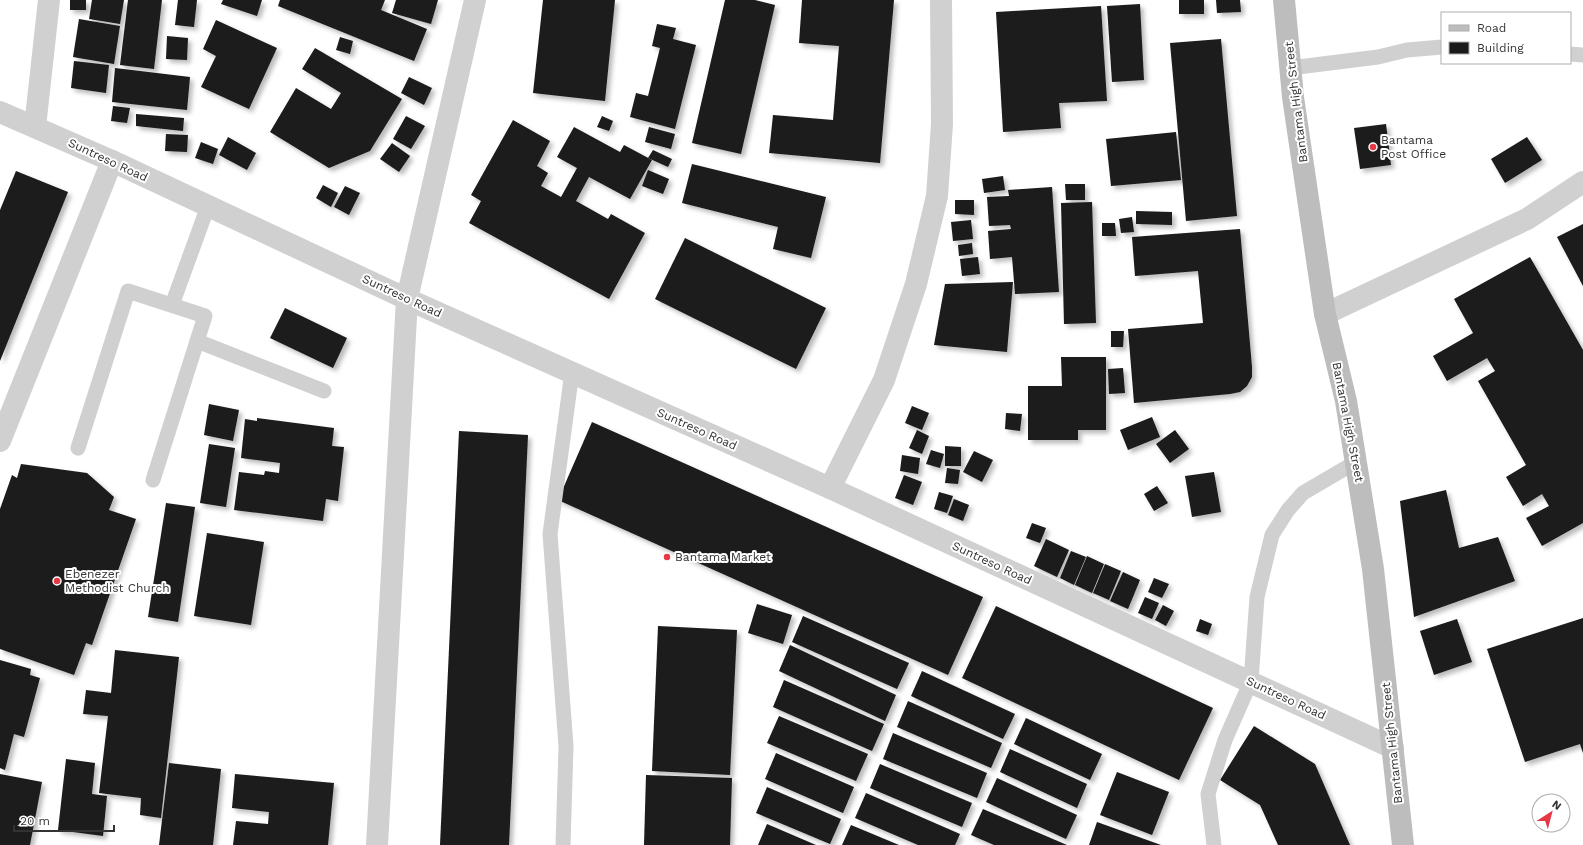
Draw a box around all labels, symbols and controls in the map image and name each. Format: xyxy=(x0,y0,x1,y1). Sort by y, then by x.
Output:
legend xyxy=(1441,12,1571,64)
text: Road xyxy=(1477,21,1506,35)
street label: Bantama High Street xyxy=(1282,41,1310,163)
text: Building xyxy=(1477,41,1524,55)
place label: Bantama Post Office xyxy=(1381,133,1446,161)
street label: Suntreso Road xyxy=(66,135,150,185)
marker: Bantama Post Office xyxy=(1368,142,1378,152)
street label: Suntreso Road xyxy=(360,271,444,321)
street label: Bantama High Street xyxy=(1330,361,1366,483)
street label: Suntreso Road xyxy=(655,405,739,453)
street label: Suntreso Road xyxy=(950,538,1034,588)
place label: Bantama Market xyxy=(675,550,771,564)
marker: Bantama Market xyxy=(662,552,672,562)
place label: Ebenezer Methodist Church xyxy=(65,567,170,595)
marker: Ebenezer Methodist Church xyxy=(52,576,62,586)
street label: Suntreso Road xyxy=(1244,673,1328,723)
street label: Bantama High Street xyxy=(1379,682,1405,804)
north arrow xyxy=(1531,793,1571,833)
text: N xyxy=(1549,798,1564,813)
scale bar xyxy=(14,807,114,833)
text: 20 m xyxy=(20,814,50,828)

